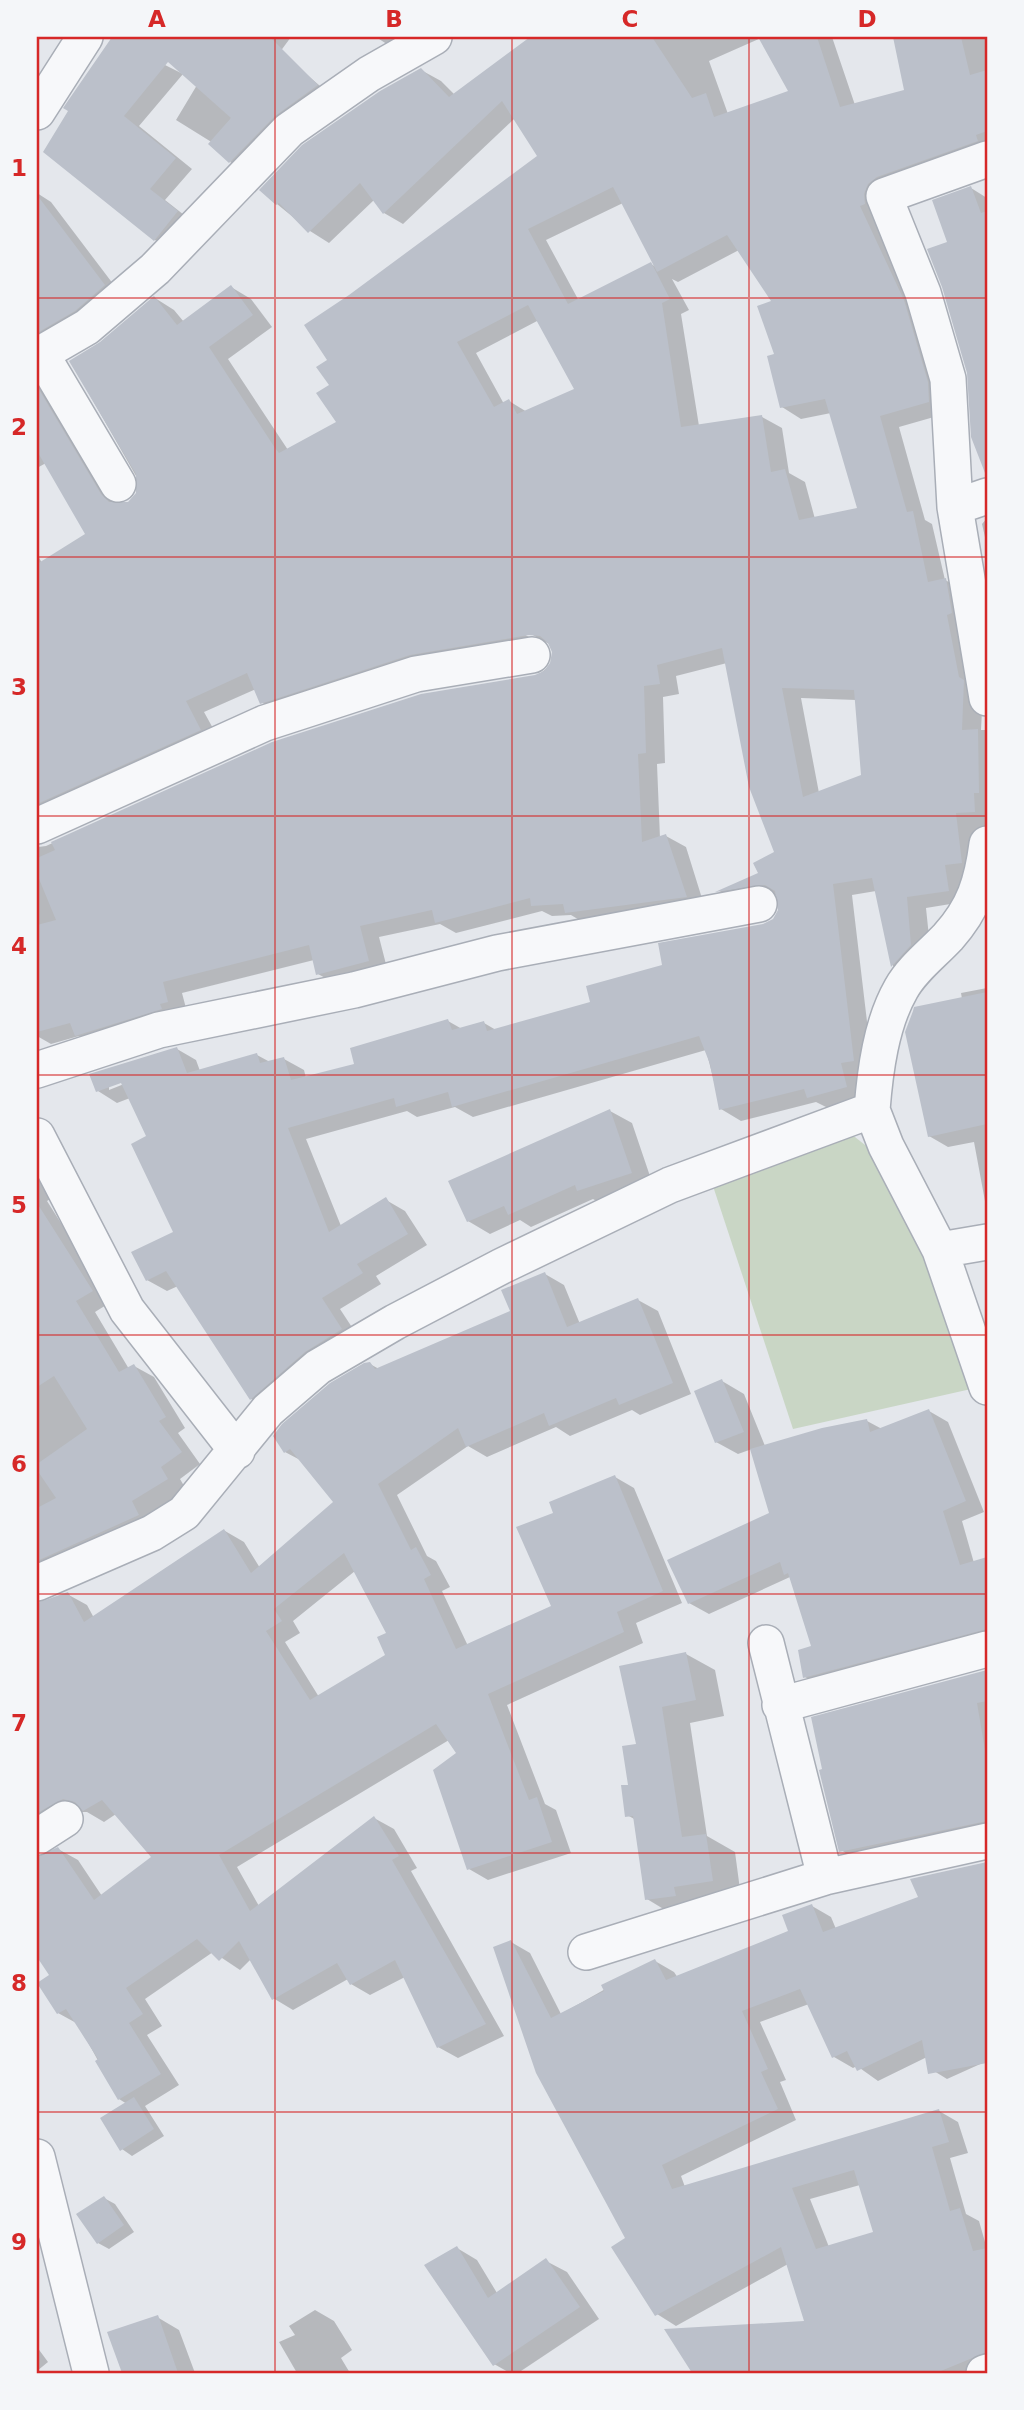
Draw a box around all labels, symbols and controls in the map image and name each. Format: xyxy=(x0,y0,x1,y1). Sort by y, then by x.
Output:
text: A xyxy=(148,6,166,32)
text: B xyxy=(385,6,403,32)
text: C xyxy=(622,6,638,32)
text: D xyxy=(857,6,877,32)
text: 1 xyxy=(11,155,27,181)
text: 2 xyxy=(11,414,27,440)
text: 3 xyxy=(11,674,27,700)
text: 4 xyxy=(11,933,27,959)
text: 5 xyxy=(11,1192,27,1218)
text: 6 xyxy=(11,1451,27,1477)
text: 7 xyxy=(11,1710,27,1736)
text: 8 xyxy=(11,1970,27,1996)
text: 9 xyxy=(11,2229,27,2255)

